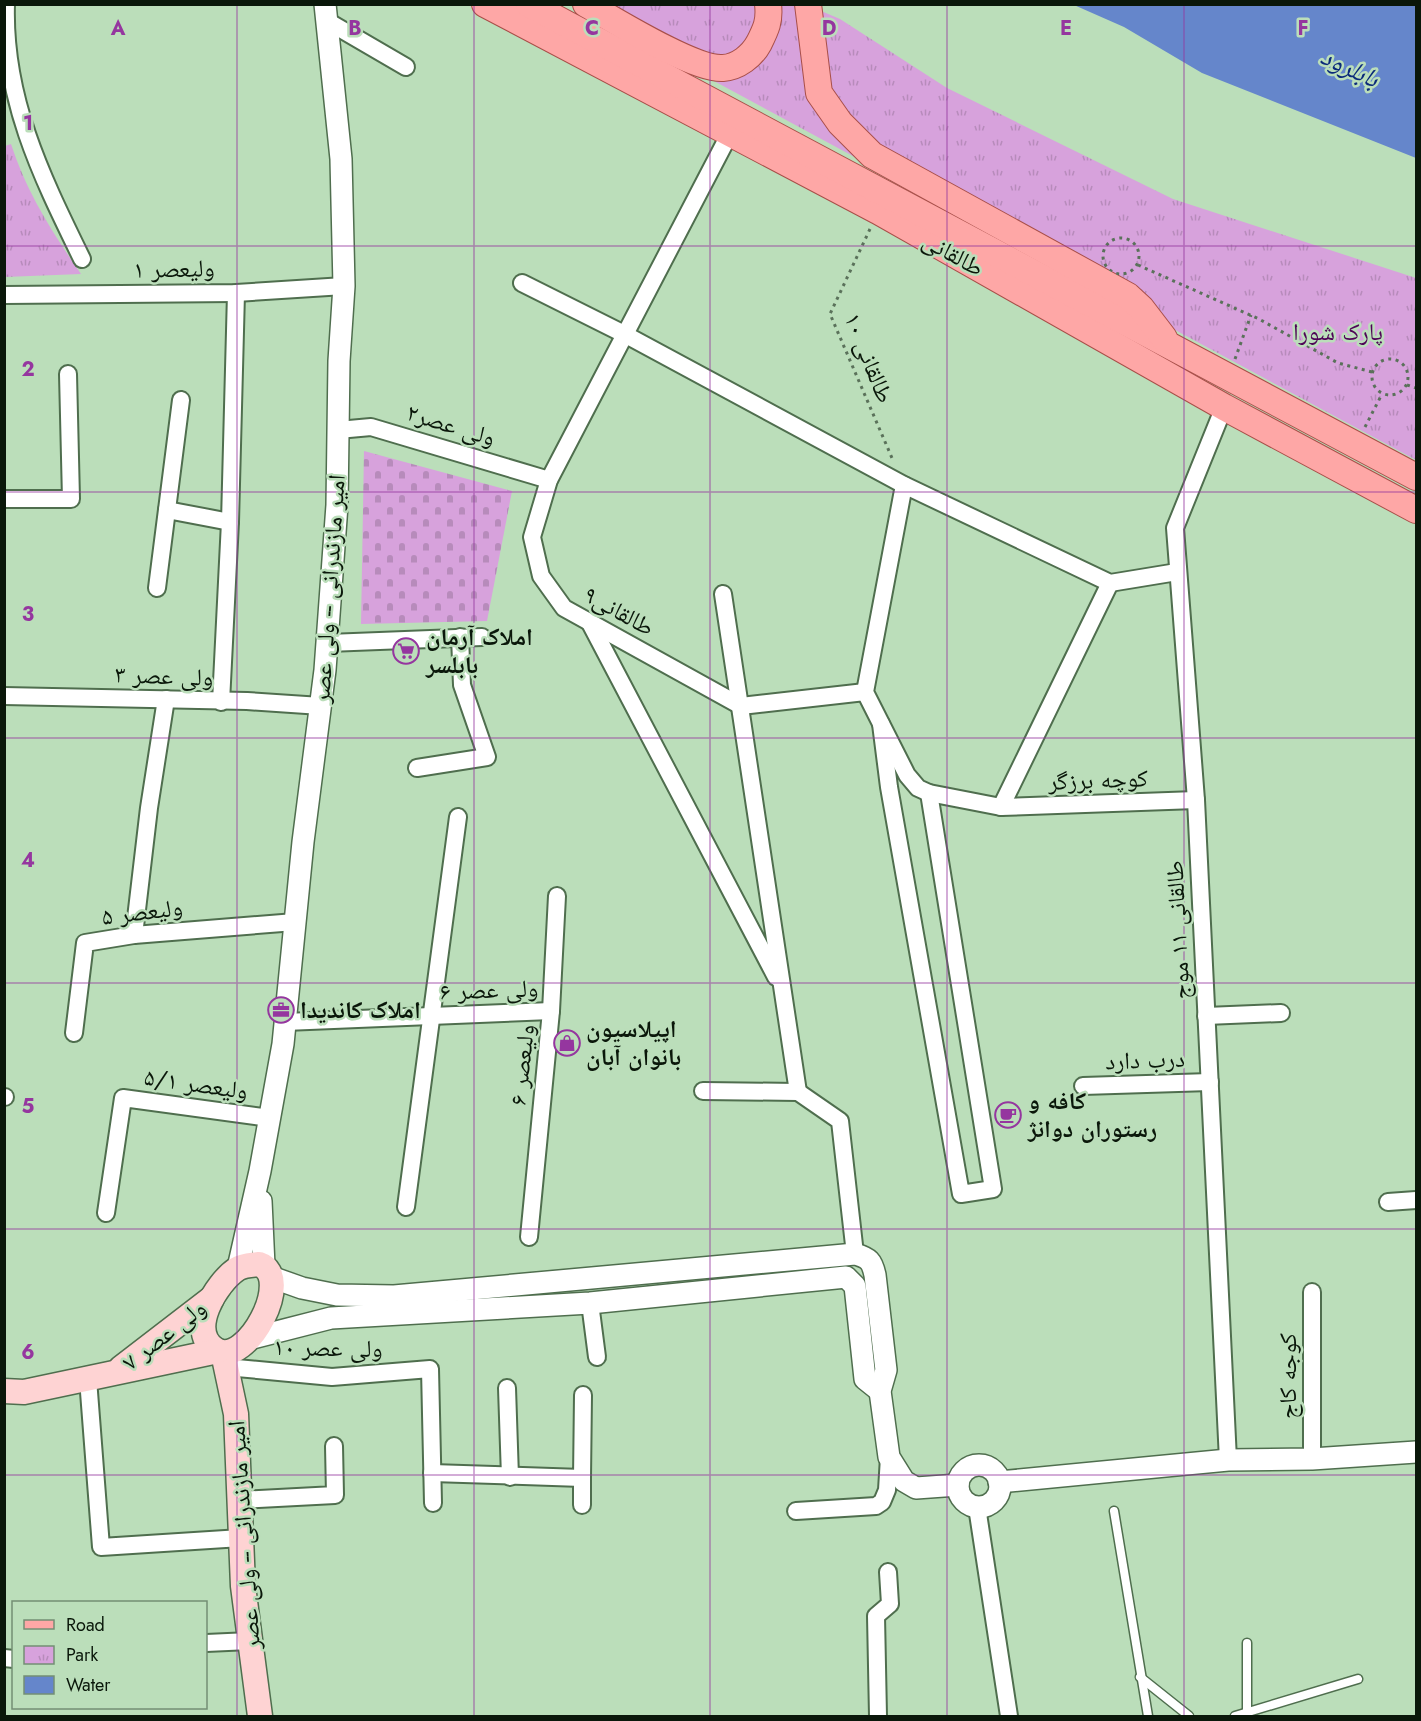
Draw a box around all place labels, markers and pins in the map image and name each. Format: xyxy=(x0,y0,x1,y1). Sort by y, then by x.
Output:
place label: املاک آرمان بابلسر xyxy=(425,619,533,682)
supermarket icon: املاک آرمان بابلسر xyxy=(391,636,421,666)
place label: املاک کاندیدا xyxy=(300,992,421,1027)
office icon: املاک کاندیدا xyxy=(266,995,296,1025)
place label: اپیلاسیون بانوان آبان xyxy=(586,1011,681,1074)
shop icon: اپیلاسیون بانوان آبان xyxy=(552,1028,582,1058)
place label: کافه و رستوران دوانژ xyxy=(1027,1083,1157,1146)
cafe icon: کافه و رستوران دوانژ xyxy=(993,1100,1023,1130)

